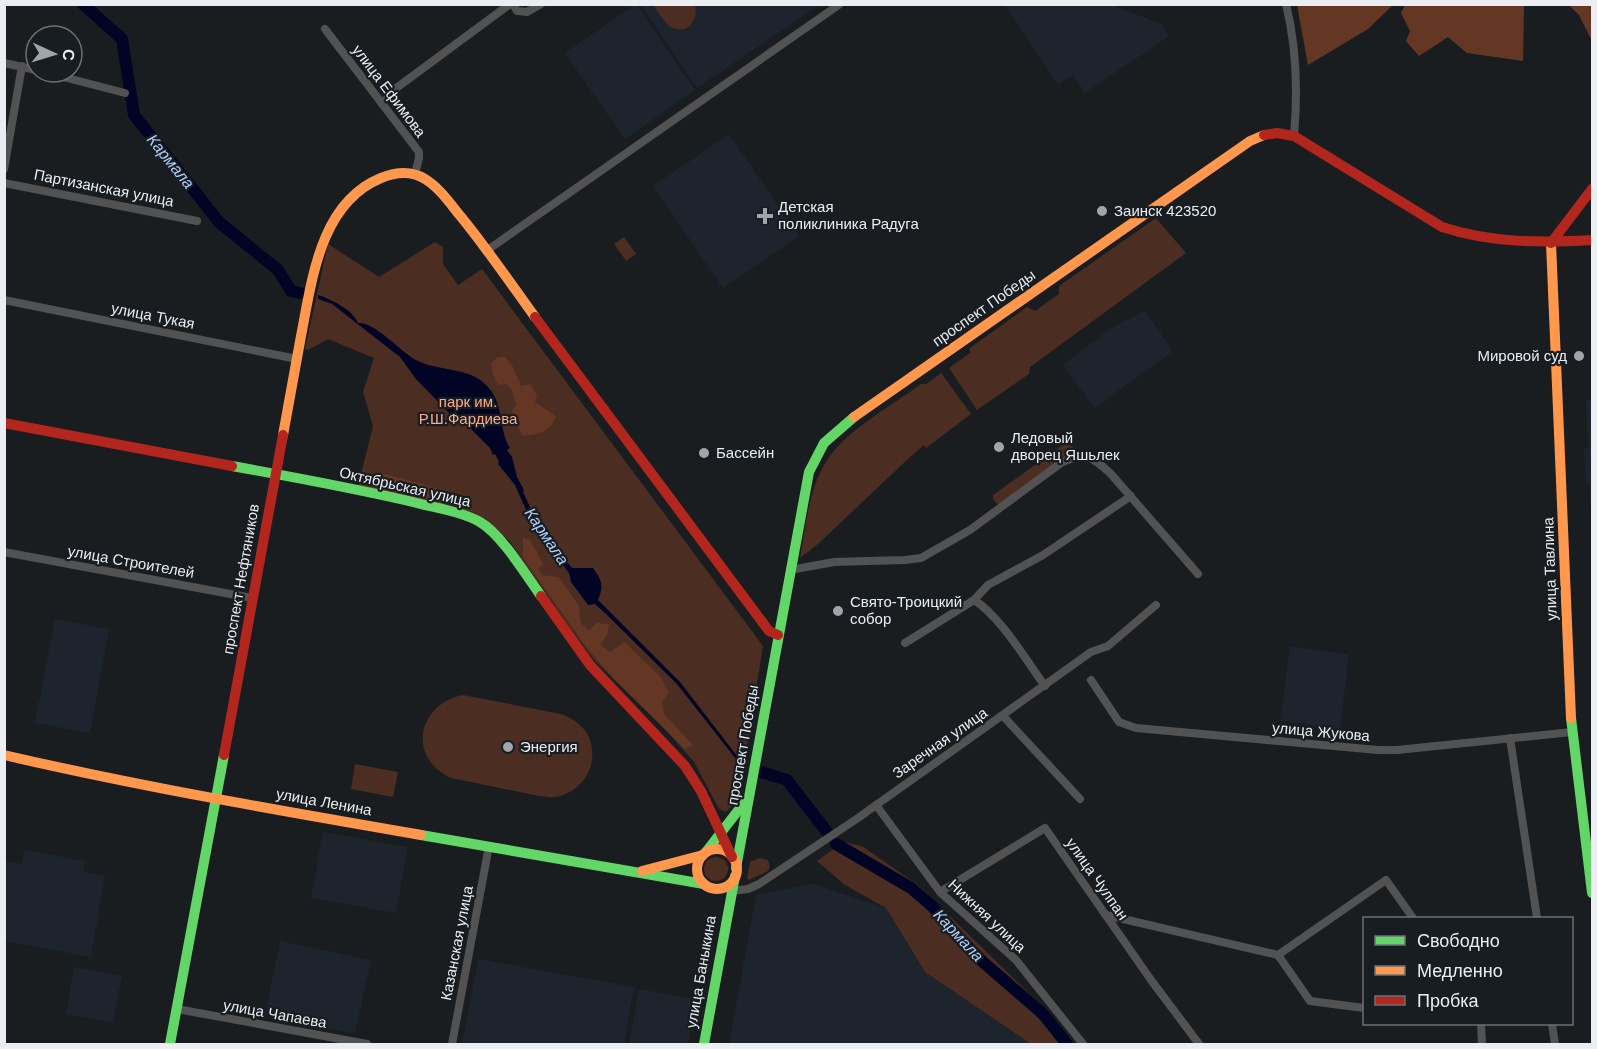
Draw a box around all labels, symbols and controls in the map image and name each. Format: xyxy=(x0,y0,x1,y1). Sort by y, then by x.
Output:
north arrow xyxy=(24,24,84,84)
street label: улица Ефимова xyxy=(349,41,430,141)
text: С xyxy=(60,49,77,62)
water label: Кармала xyxy=(144,131,198,192)
street label: Партизанская улица xyxy=(33,166,176,210)
place label: Детская поликлиника Радуга xyxy=(778,198,919,232)
place label: Заинск 423520 xyxy=(1114,202,1216,219)
marker: Заинск 423520 xyxy=(1095,204,1109,218)
marker: Детская поликлиника Радуга xyxy=(756,207,774,225)
street label: проспект Победы xyxy=(929,266,1038,349)
street label: улица Тукая xyxy=(110,299,196,332)
place label: Мировой суд xyxy=(1477,347,1567,364)
marker: Мировой суд xyxy=(1572,349,1586,363)
park label: парк им. Р.Ш.Фардиева xyxy=(419,393,518,427)
place label: Ледовый дворец Яшьлек xyxy=(1011,429,1120,463)
marker: Ледовый дворец Яшьлек xyxy=(992,440,1006,454)
place label: Бассейн xyxy=(716,444,774,461)
marker: Бассейн xyxy=(697,446,711,460)
street label: Октябрьская улица xyxy=(338,463,473,510)
street label: проспект Нефтяников xyxy=(219,502,262,655)
water label: Кармала xyxy=(521,505,572,568)
street label: улица Тавлина xyxy=(1539,516,1560,621)
street label: улица Строителей xyxy=(66,542,196,581)
place label: Свято-Троицкий собор xyxy=(850,593,962,627)
marker: Свято-Троицкий собор xyxy=(831,604,845,618)
street label: проспект Победы xyxy=(724,684,761,806)
street label: Заречная улица xyxy=(889,703,991,782)
street label: улица Жукова xyxy=(1272,719,1371,744)
place label: Энергия xyxy=(520,738,578,755)
marker: Энергия xyxy=(501,740,515,754)
street label: улица Ленина xyxy=(275,785,374,818)
street label: улица Чулпан xyxy=(1063,834,1132,923)
street label: Нижняя улица xyxy=(945,876,1030,956)
street label: Казанская улица xyxy=(437,883,476,1002)
water label: Кармала xyxy=(930,906,987,965)
street label: улица Баныкина xyxy=(682,914,719,1030)
legend xyxy=(1363,917,1573,1025)
text: Свободно xyxy=(1417,931,1500,951)
text: Медленно xyxy=(1417,961,1503,981)
text: Пробка xyxy=(1417,991,1480,1011)
street label: улица Чапаева xyxy=(222,996,329,1031)

